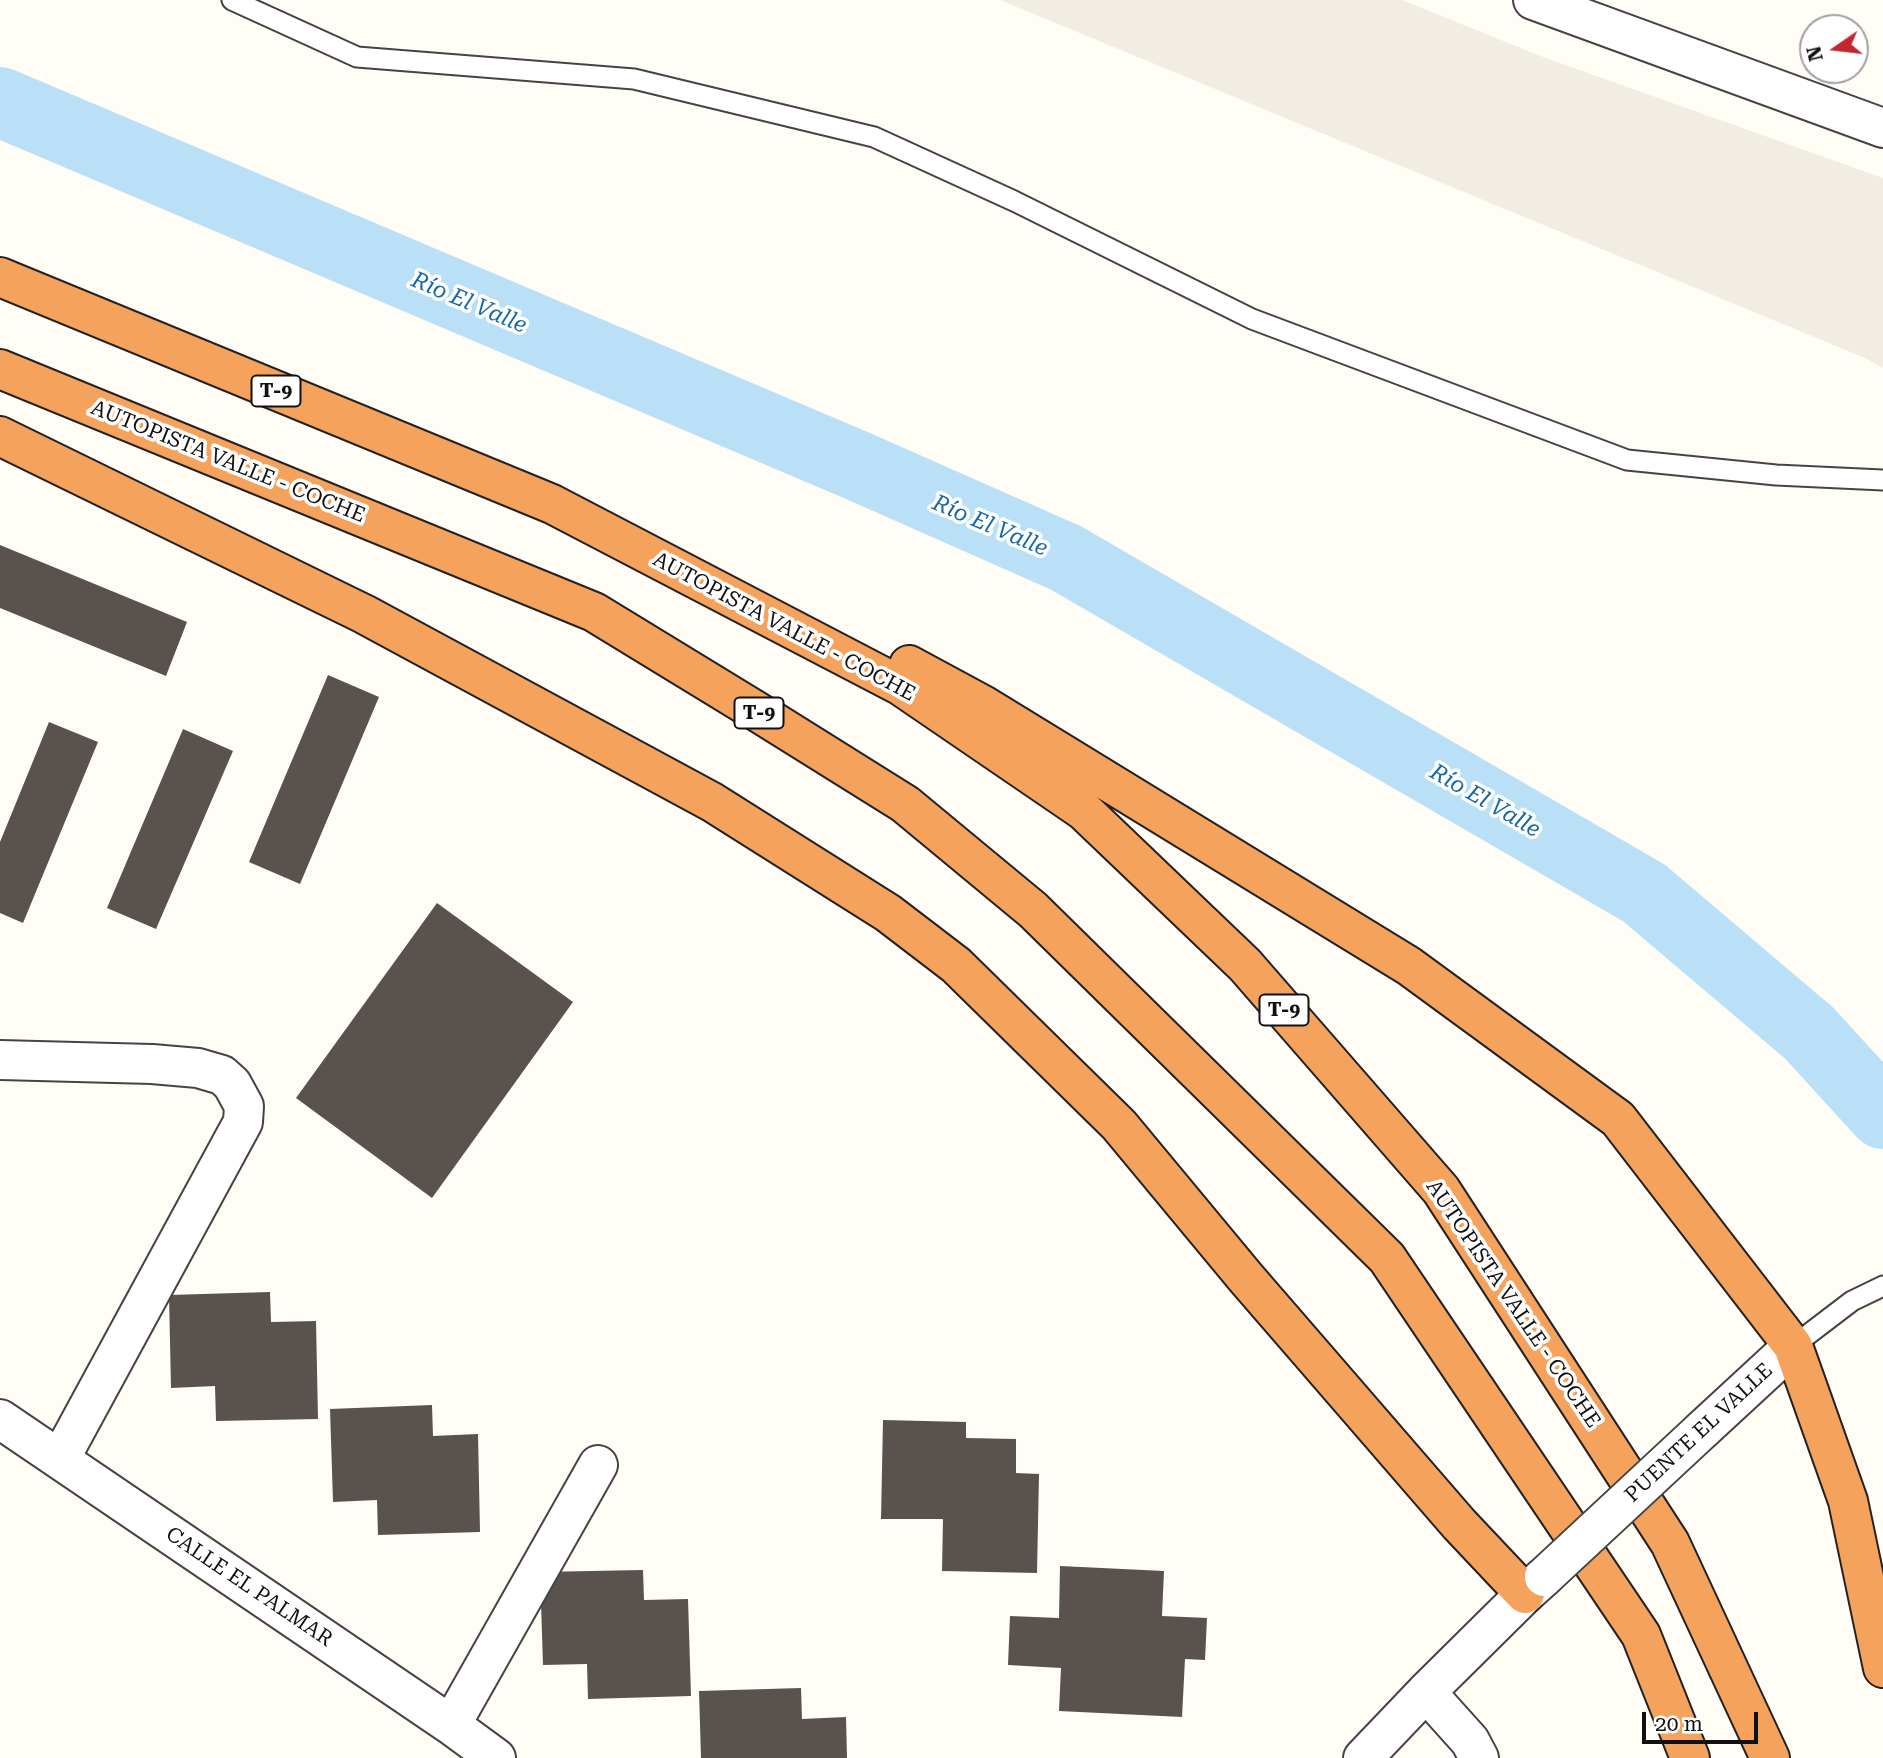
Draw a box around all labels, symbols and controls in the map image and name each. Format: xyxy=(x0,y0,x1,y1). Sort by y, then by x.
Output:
north arrow xyxy=(1799,14,1869,84)
text: N xyxy=(1802,44,1828,64)
water label: Río El Valle xyxy=(407,266,531,340)
road number: T-9 xyxy=(252,376,300,406)
street label: AUTOPISTA VALLE - COCHE xyxy=(87,395,369,529)
water label: Río El Valle xyxy=(928,489,1052,563)
street label: AUTOPISTA VALLE - COCHE xyxy=(648,547,920,707)
road number: T-9 xyxy=(734,698,784,728)
water label: Río El Valle xyxy=(1425,758,1545,844)
road number: T-9 xyxy=(1260,994,1308,1026)
street label: AUTOPISTA VALLE - COCHE xyxy=(1420,1175,1606,1433)
street label: PUENTE EL VALLE xyxy=(1620,1358,1778,1508)
street label: CALLE EL PALMAR xyxy=(161,1522,337,1652)
scale bar xyxy=(1645,1698,1760,1742)
text: 20 m xyxy=(1655,1712,1703,1736)

